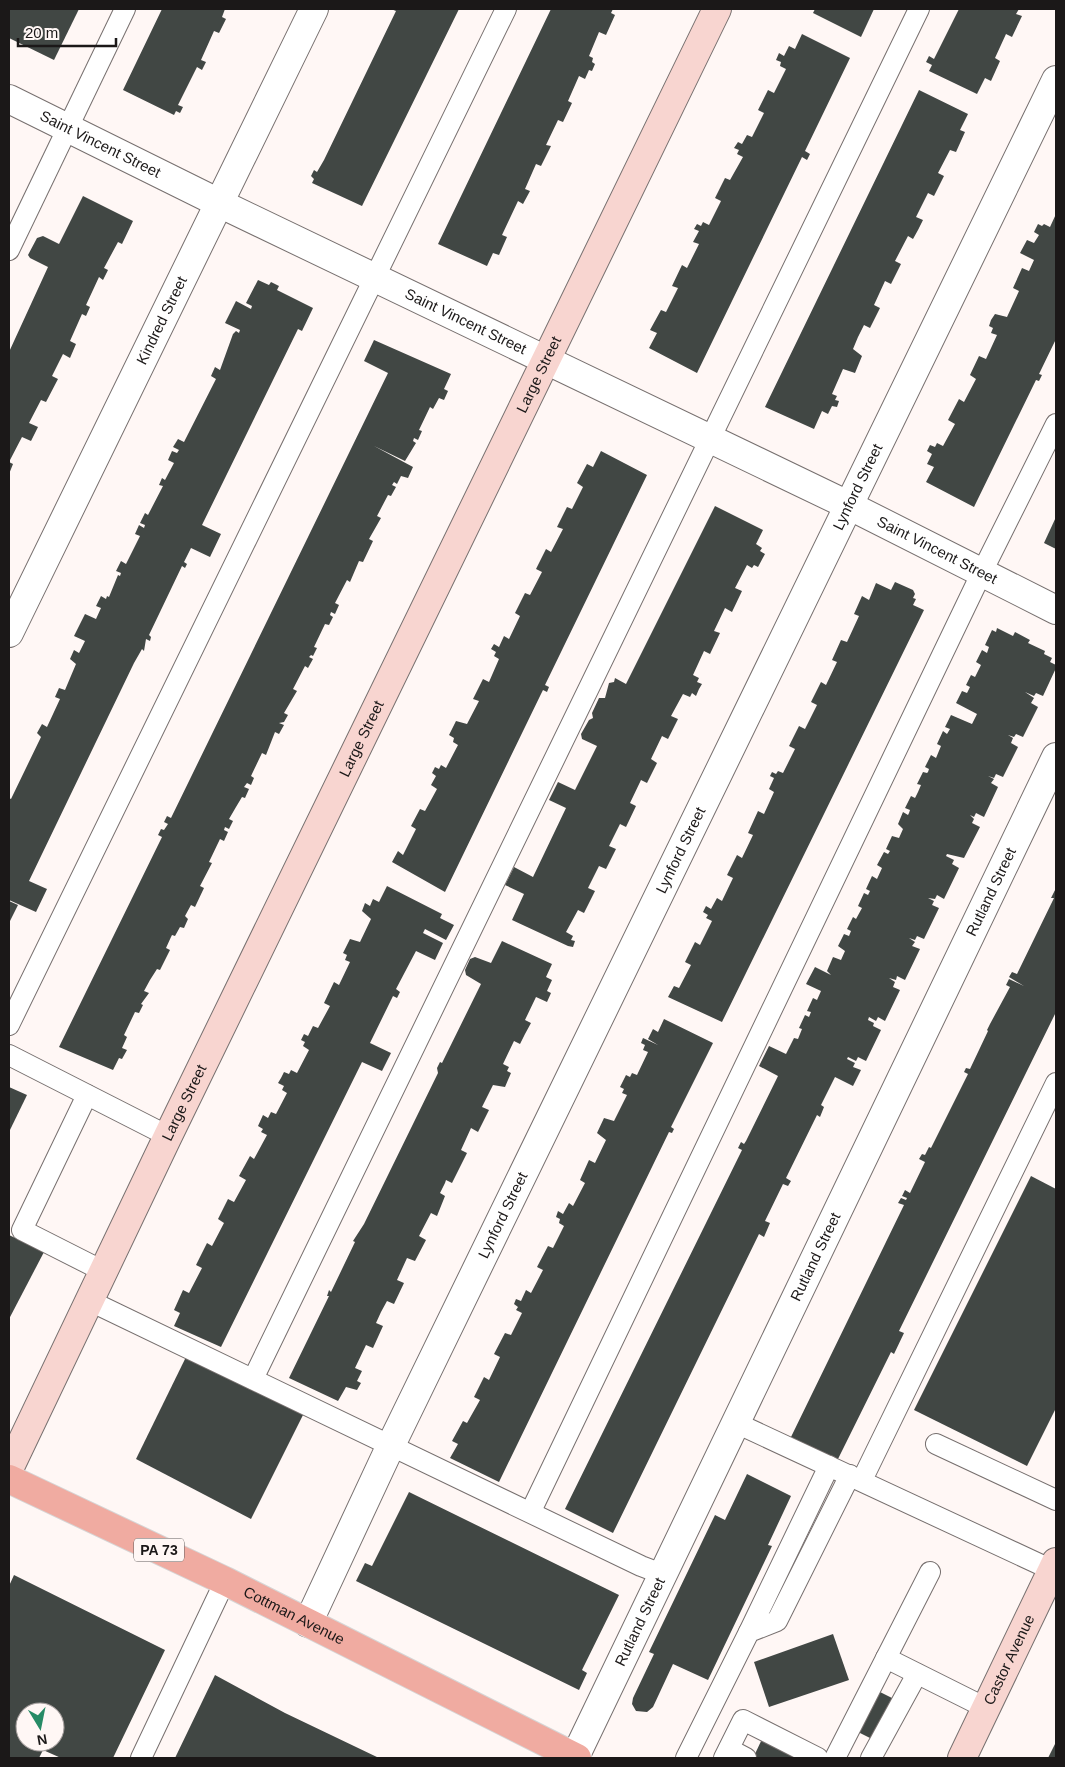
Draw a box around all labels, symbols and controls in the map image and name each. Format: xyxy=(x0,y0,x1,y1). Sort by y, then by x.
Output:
scale bar xyxy=(18,15,115,47)
text: 20 m xyxy=(25,24,58,41)
street label: Saint Vincent Street xyxy=(38,107,164,181)
street label: Kindred Street xyxy=(133,273,190,367)
street label: Saint Vincent Street xyxy=(403,285,530,358)
street label: Large Street xyxy=(513,333,565,415)
street label: Lynford Street xyxy=(829,440,886,533)
street label: Saint Vincent Street xyxy=(875,512,1001,587)
street label: Large Street xyxy=(335,697,387,779)
street label: Lynford Street xyxy=(652,803,709,896)
street label: Rutland Street xyxy=(962,844,1019,939)
street label: Large Street xyxy=(158,1061,210,1143)
street label: Lynford Street xyxy=(474,1168,531,1261)
street label: Rutland Street xyxy=(787,1209,844,1304)
road number: PA 73 xyxy=(134,1538,184,1562)
street label: Rutland Street xyxy=(611,1574,668,1669)
street label: Cottman Avenue xyxy=(241,1583,347,1648)
street label: Castor Avenue xyxy=(980,1612,1038,1707)
north arrow xyxy=(15,1702,65,1752)
text: N xyxy=(36,1731,49,1749)

